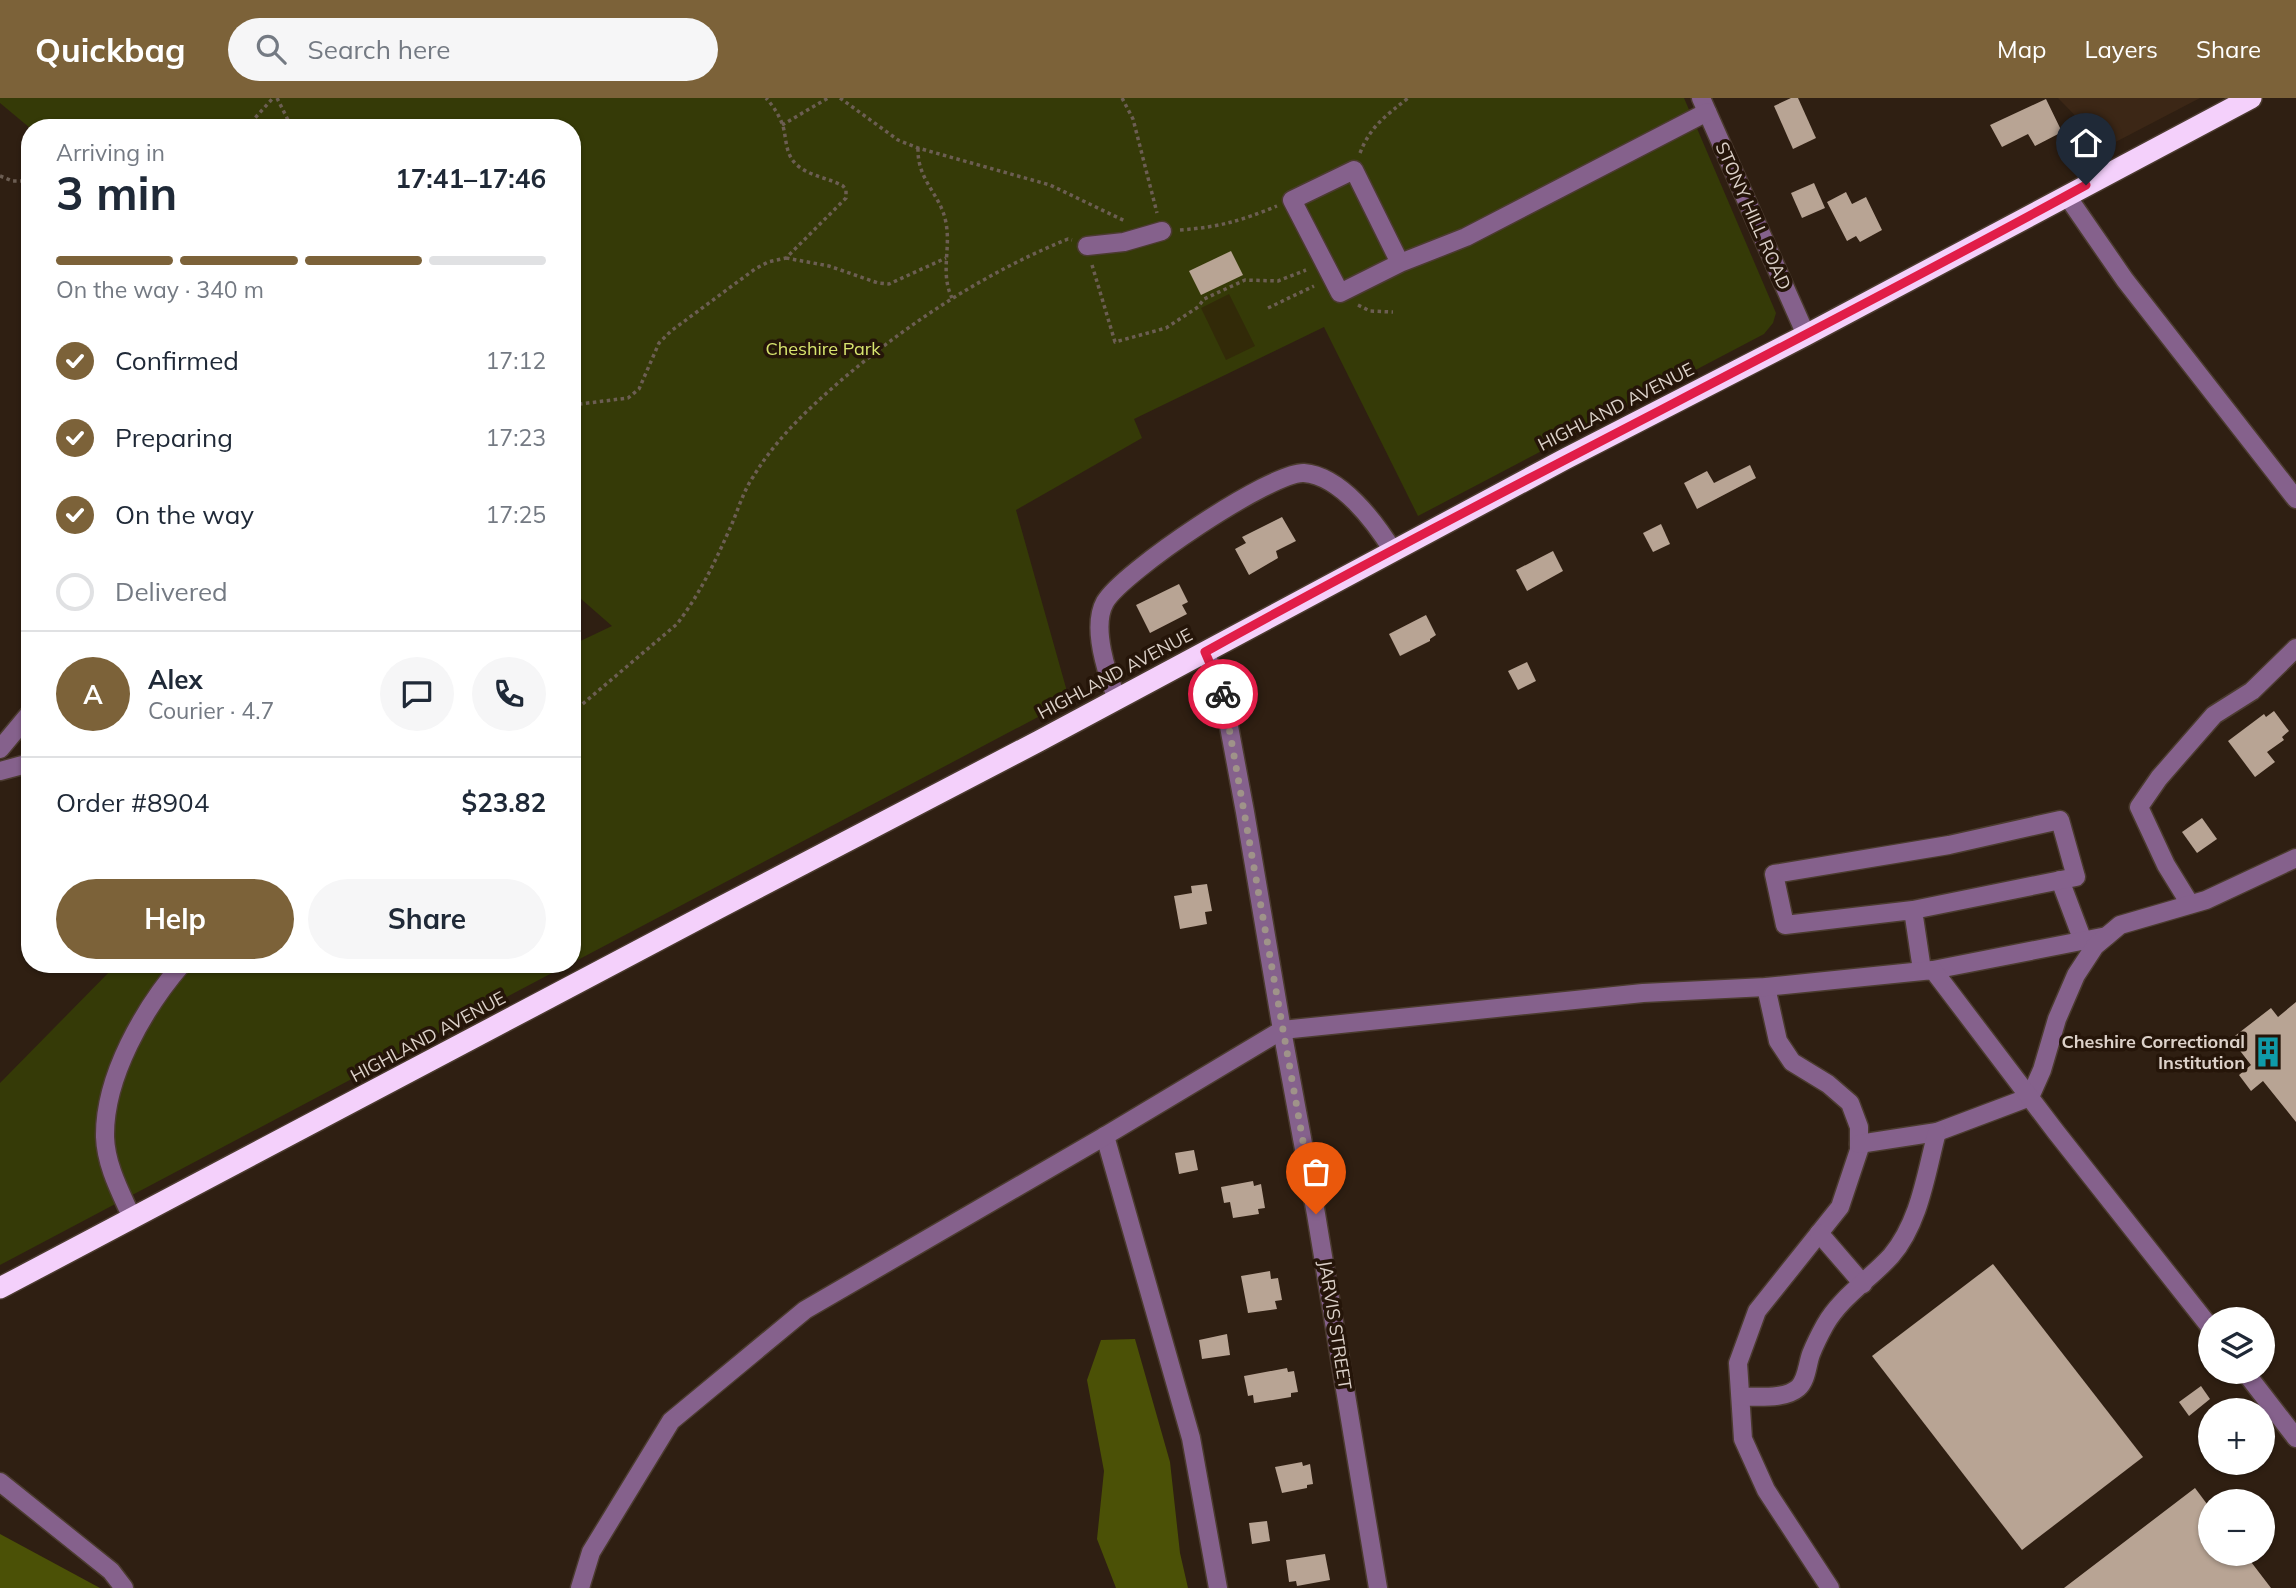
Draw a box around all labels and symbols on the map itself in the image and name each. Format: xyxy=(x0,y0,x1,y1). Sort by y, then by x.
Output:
pin xyxy=(2056,113,2116,185)
street label: STONY HILL ROAD xyxy=(1711,138,1796,293)
park label: Cheshire Park xyxy=(765,337,881,360)
street label: HIGHLAND AVENUE xyxy=(1534,357,1698,456)
street label: HIGHLAND AVENUE xyxy=(1033,623,1196,724)
courier xyxy=(1188,659,1258,729)
street label: HIGHLAND AVENUE xyxy=(346,986,509,1087)
place label: Cheshire Correctional Institution xyxy=(2061,1030,2245,1074)
building icon: Cheshire Correctional Institution xyxy=(2251,1035,2285,1069)
pin xyxy=(1286,1142,1346,1214)
street label: JARVIS STREET xyxy=(1314,1259,1357,1391)

